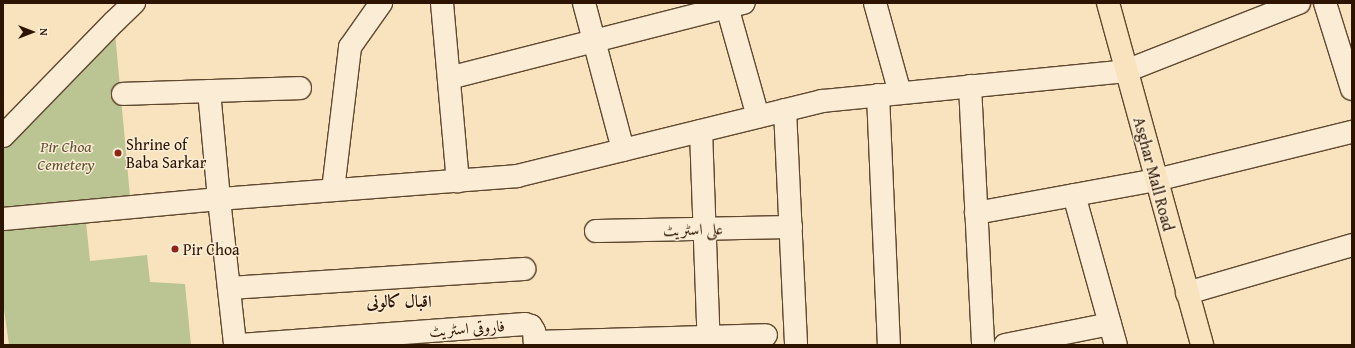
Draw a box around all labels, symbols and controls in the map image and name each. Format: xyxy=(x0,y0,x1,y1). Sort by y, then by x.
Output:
north arrow xyxy=(12,12,52,52)
text: N xyxy=(36,28,52,36)
street label: Asghar Mall Road xyxy=(1130,115,1178,233)
place label: Shrine of Baba Sarkar xyxy=(126,134,206,172)
park label: Pir Choa Cemetery xyxy=(37,136,95,174)
marker: Shrine of Baba Sarkar xyxy=(113,148,123,158)
street label: علی اسٹریٹ xyxy=(663,219,723,239)
place label: Pir Choa xyxy=(183,239,240,259)
marker: Pir Choa xyxy=(170,244,180,254)
district label: اقبال کالونی xyxy=(366,291,432,311)
street label: فاروقی اسٹریٹ xyxy=(429,316,505,340)

